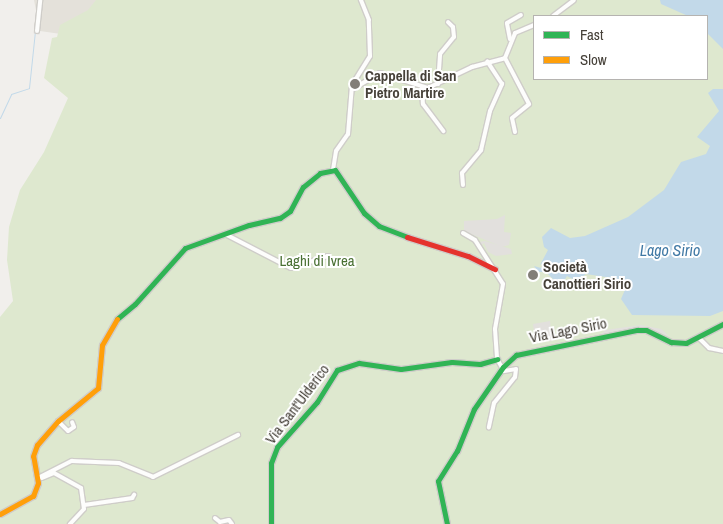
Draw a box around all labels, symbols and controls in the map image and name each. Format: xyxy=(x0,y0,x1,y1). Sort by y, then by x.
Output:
legend xyxy=(533,15,708,80)
text: Fast xyxy=(580,24,603,45)
text: Slow xyxy=(580,49,607,70)
place label: Cappella di San Pietro Martire xyxy=(365,66,457,101)
marker: Cappella di San Pietro Martire xyxy=(349,78,361,90)
water label: Lago Sirio xyxy=(640,240,700,260)
park label: Laghi di Ivrea xyxy=(279,252,355,270)
place label: Società Canottieri Sirio xyxy=(543,257,631,292)
marker: Società Canottieri Sirio xyxy=(527,269,539,281)
street label: Via Lago Sirio xyxy=(528,314,608,346)
street label: Via Sant'Ulderico xyxy=(261,361,333,447)

